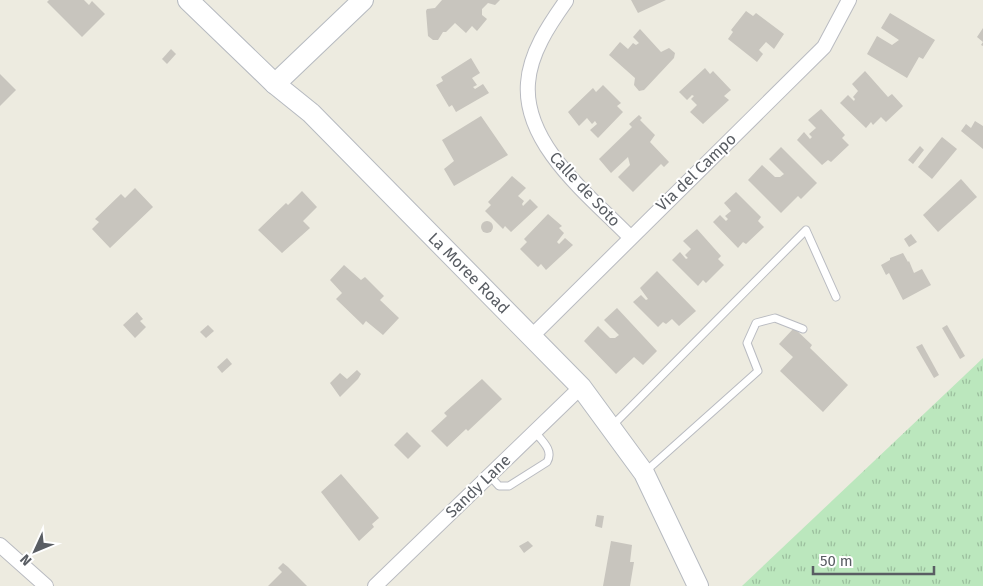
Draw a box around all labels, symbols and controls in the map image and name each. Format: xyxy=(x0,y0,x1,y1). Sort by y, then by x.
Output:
street label: Via del Campo xyxy=(652,129,740,215)
street label: Calle de Soto xyxy=(546,148,624,230)
street label: La Moree Road xyxy=(425,229,513,317)
street label: Sandy Lane xyxy=(442,450,514,522)
north arrow xyxy=(10,526,60,576)
scale bar xyxy=(813,544,934,576)
text: N xyxy=(17,550,35,569)
text: 50 m xyxy=(820,552,853,570)

